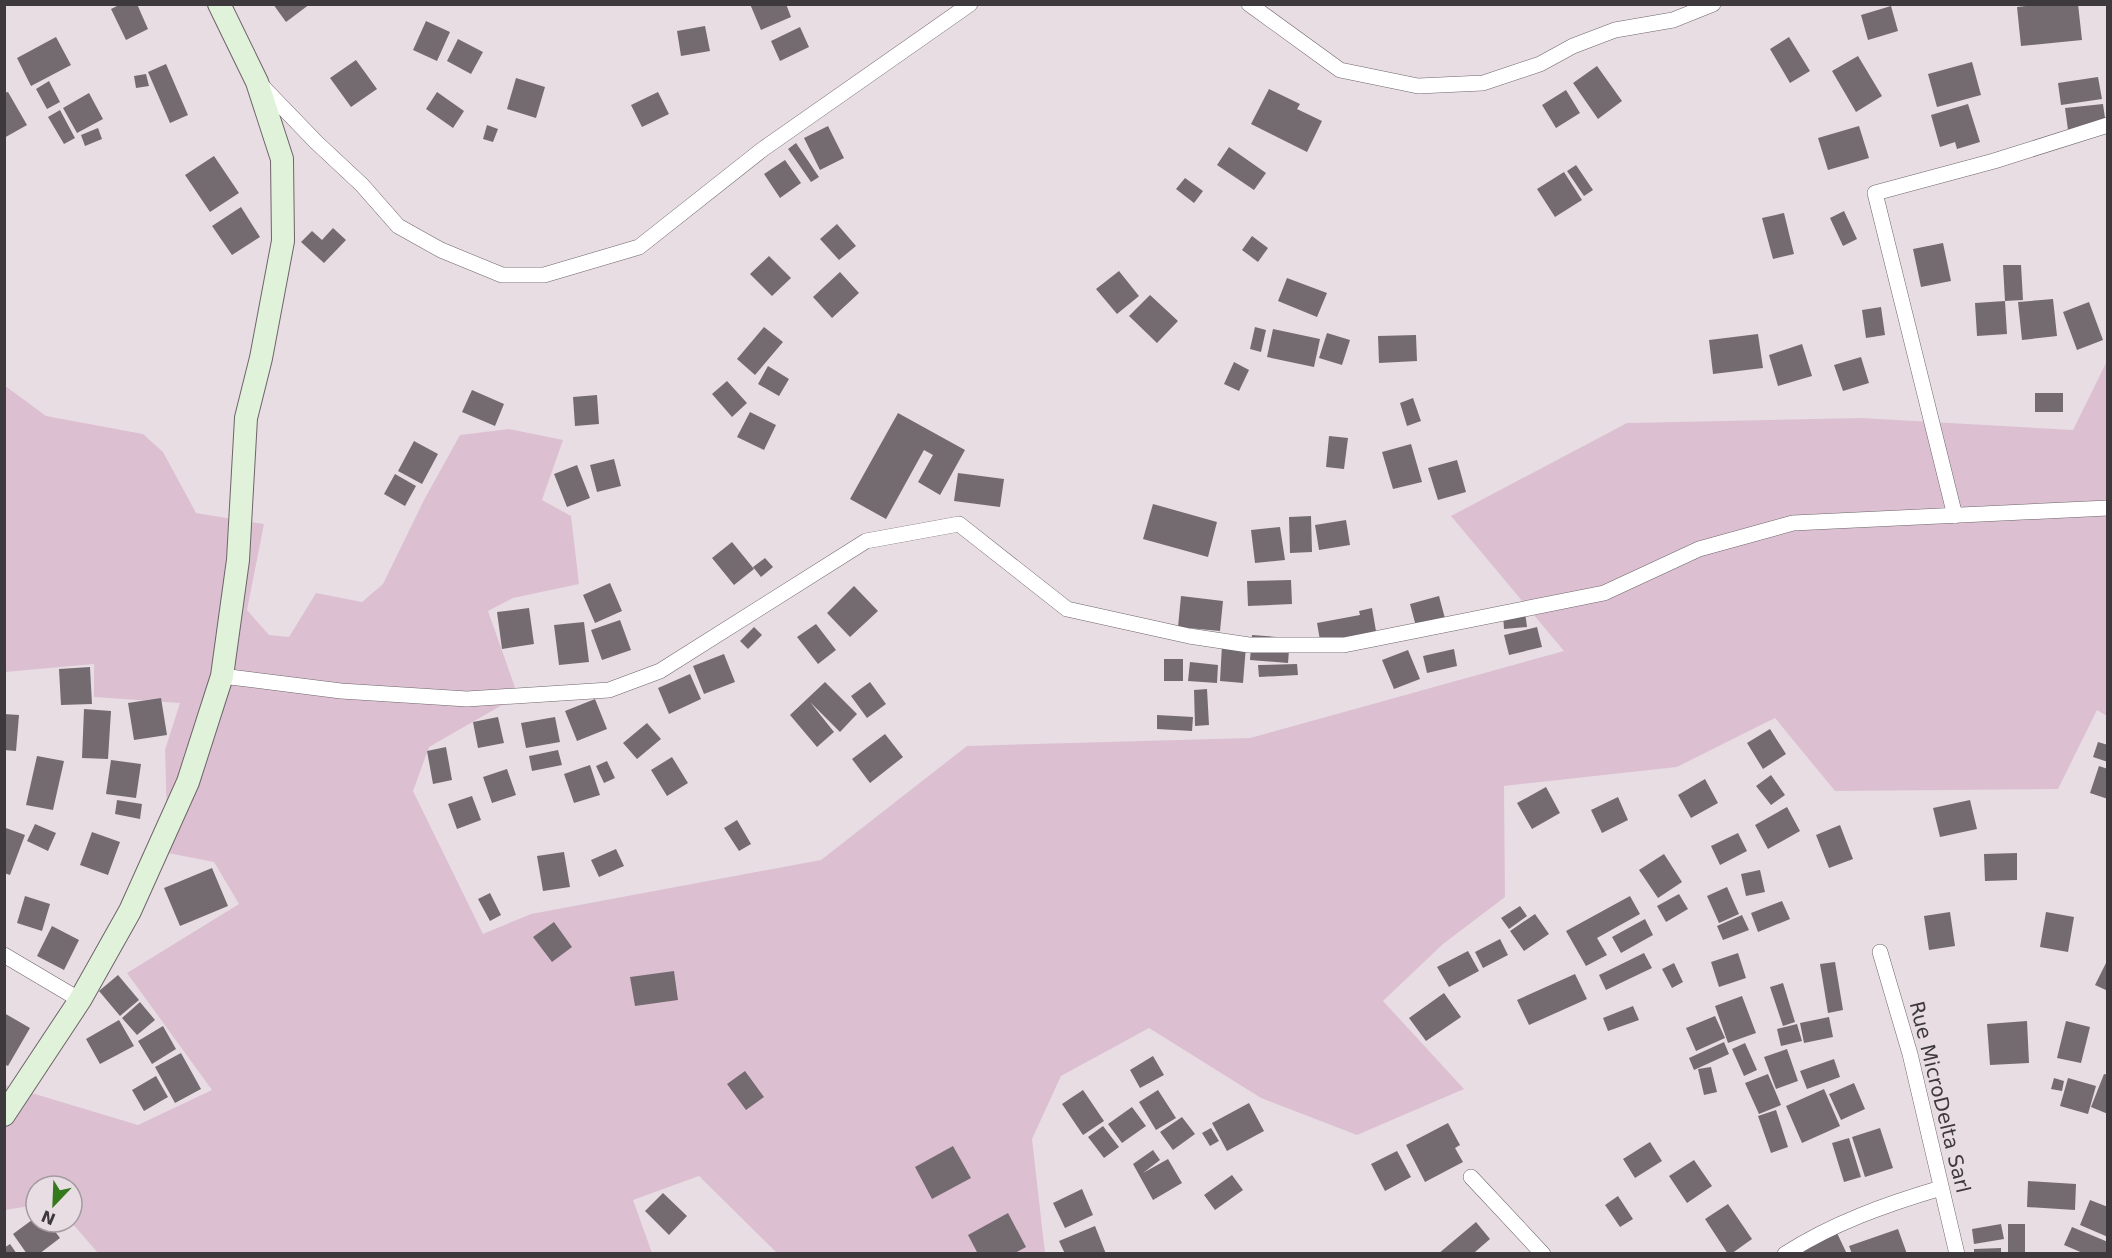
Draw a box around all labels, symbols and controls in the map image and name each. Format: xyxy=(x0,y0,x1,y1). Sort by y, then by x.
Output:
street label: Rue MicroDelta Sarl xyxy=(1905,999,1975,1195)
north arrow xyxy=(24,1174,84,1234)
text: N xyxy=(38,1206,58,1229)

